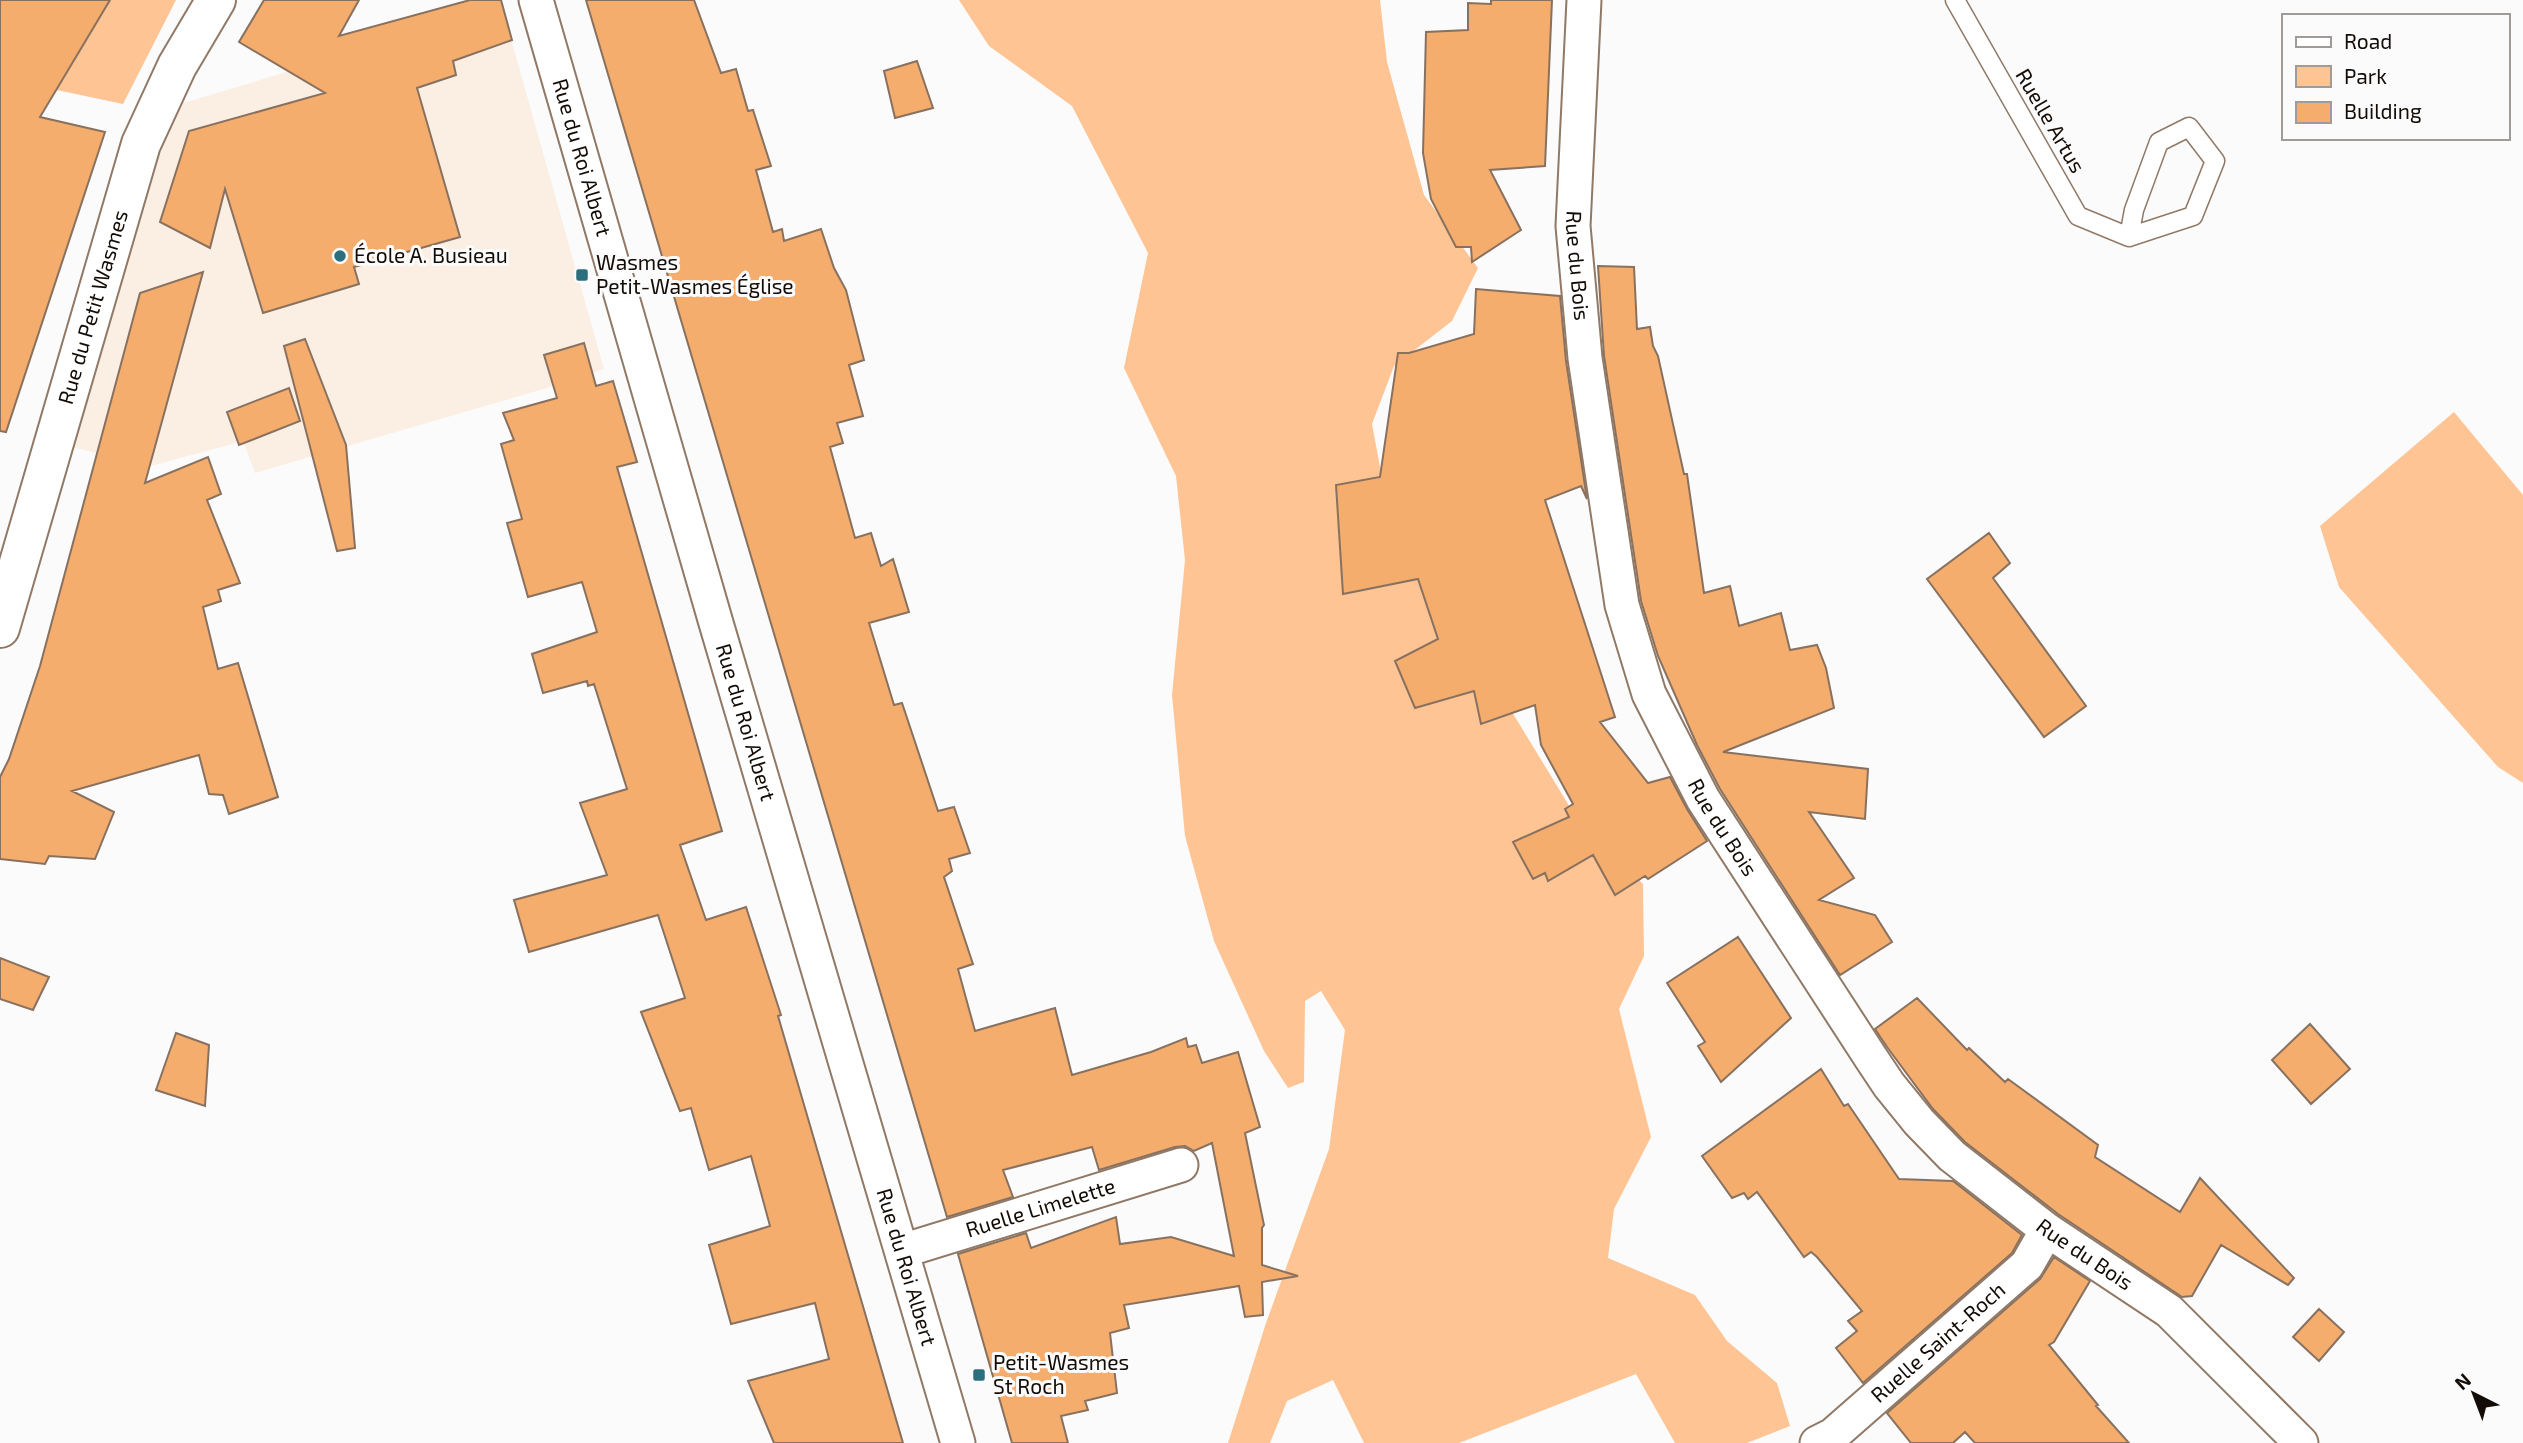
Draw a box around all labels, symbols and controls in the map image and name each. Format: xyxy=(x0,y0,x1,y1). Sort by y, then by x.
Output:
legend xyxy=(2282,14,2509,140)
text: Road xyxy=(2344,28,2392,53)
text: Park xyxy=(2344,63,2387,88)
street label: Ruelle Artus xyxy=(2011,64,2091,177)
street label: Rue du Roi Albert xyxy=(548,75,618,239)
text: Building xyxy=(2344,98,2422,123)
street label: Rue du Petit Wasmes xyxy=(52,207,132,407)
street label: Rue du Bois xyxy=(1562,210,1596,322)
place label: École A. Busieau xyxy=(354,242,508,267)
marker: École A. Busieau xyxy=(332,248,348,264)
place label: Wasmes Petit-Wasmes Église xyxy=(596,249,794,298)
marker: Wasmes Petit-Wasmes Église xyxy=(574,267,590,283)
street label: Rue du Roi Albert xyxy=(712,640,782,804)
street label: Rue du Bois xyxy=(1684,774,1764,880)
street label: Ruelle Limelette xyxy=(962,1172,1118,1242)
street label: Rue du Roi Albert xyxy=(872,1185,943,1348)
street label: Rue du Bois xyxy=(2032,1213,2138,1294)
street label: Ruelle Saint-Roch xyxy=(1865,1276,2010,1407)
place label: Petit-Wasmes St Roch xyxy=(993,1349,1129,1398)
north arrow xyxy=(2439,1359,2509,1429)
marker: Petit-Wasmes St Roch xyxy=(971,1367,987,1383)
text: N xyxy=(2449,1368,2475,1394)

